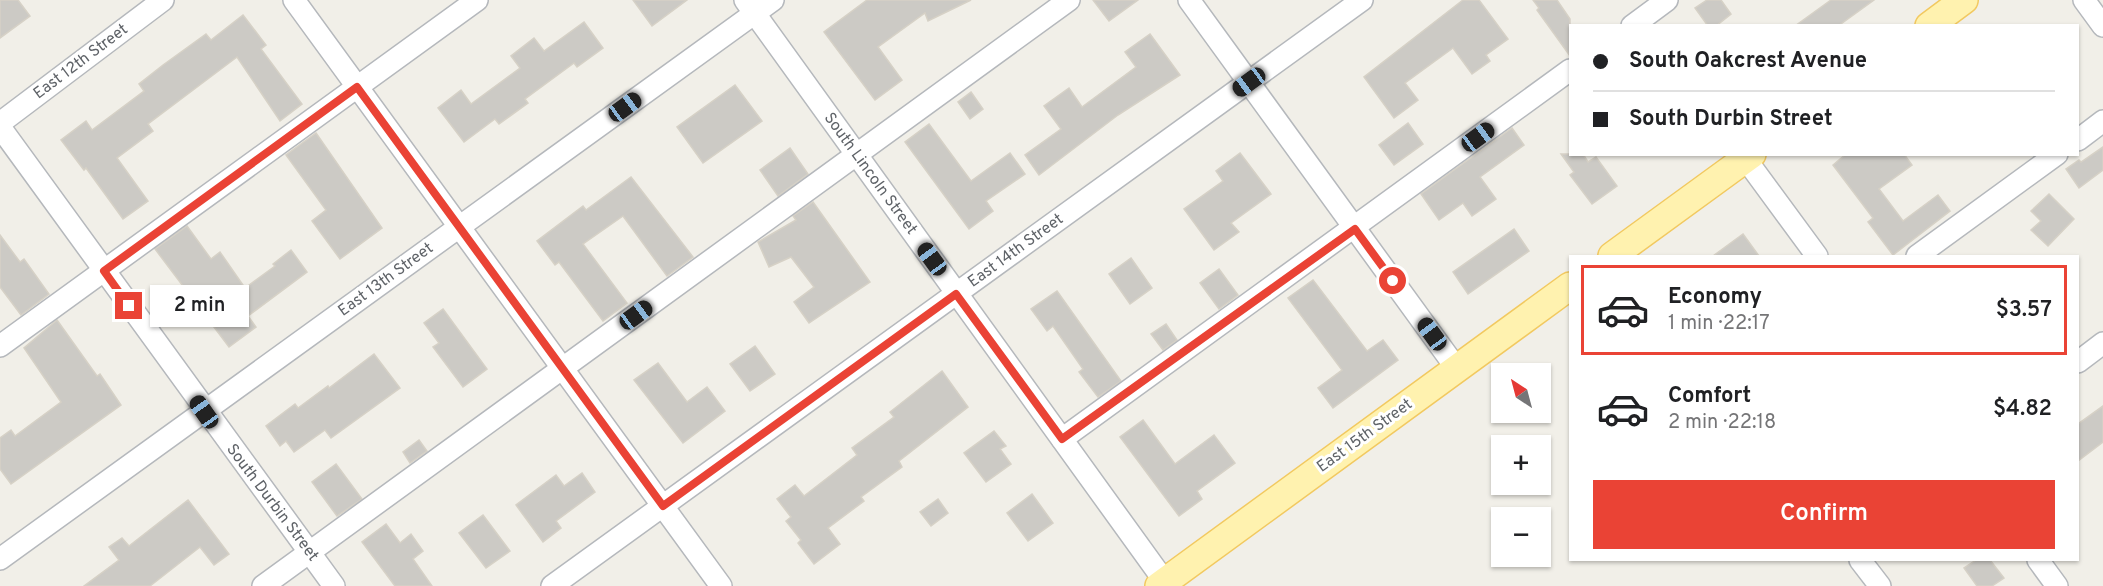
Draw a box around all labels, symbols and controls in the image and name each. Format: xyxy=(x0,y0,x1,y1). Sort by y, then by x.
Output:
street label: East 12th Street xyxy=(30,20,132,104)
text: South Oakcrest Avenue xyxy=(1629,48,1867,75)
car xyxy=(1229,64,1269,100)
car xyxy=(605,89,645,125)
text: South Durbin Street xyxy=(1629,106,1833,133)
street label: South Lincoln Street xyxy=(819,109,921,239)
car xyxy=(1458,119,1498,155)
street label: East 14th Street xyxy=(964,210,1068,292)
street label: East 13th Street xyxy=(334,239,438,321)
car xyxy=(914,239,950,279)
route start xyxy=(1379,267,1406,294)
icon: car xyxy=(1596,283,1650,337)
text: Economy xyxy=(1668,284,1762,311)
callout: 2 min xyxy=(150,285,249,327)
route end xyxy=(115,292,142,319)
text: 2 min xyxy=(174,293,225,319)
car xyxy=(616,297,656,333)
text: $3.57 xyxy=(1996,297,2052,324)
text: 1 min · 22:17 xyxy=(1668,311,1770,337)
car xyxy=(1414,314,1450,354)
north arrow xyxy=(1491,363,1551,423)
map controls xyxy=(1491,363,1551,567)
icon: car xyxy=(1596,382,1650,436)
text: Comfort xyxy=(1668,383,1751,410)
car xyxy=(186,392,222,432)
street label: East 15th Street xyxy=(1313,395,1417,477)
text: $4.82 xyxy=(1993,396,2052,423)
text: 2 min · 22:18 xyxy=(1668,410,1776,436)
button: + xyxy=(1491,435,1551,495)
street label: South Durbin Street xyxy=(221,440,323,566)
button: Confirm xyxy=(1593,480,2055,549)
button: − xyxy=(1491,507,1551,567)

